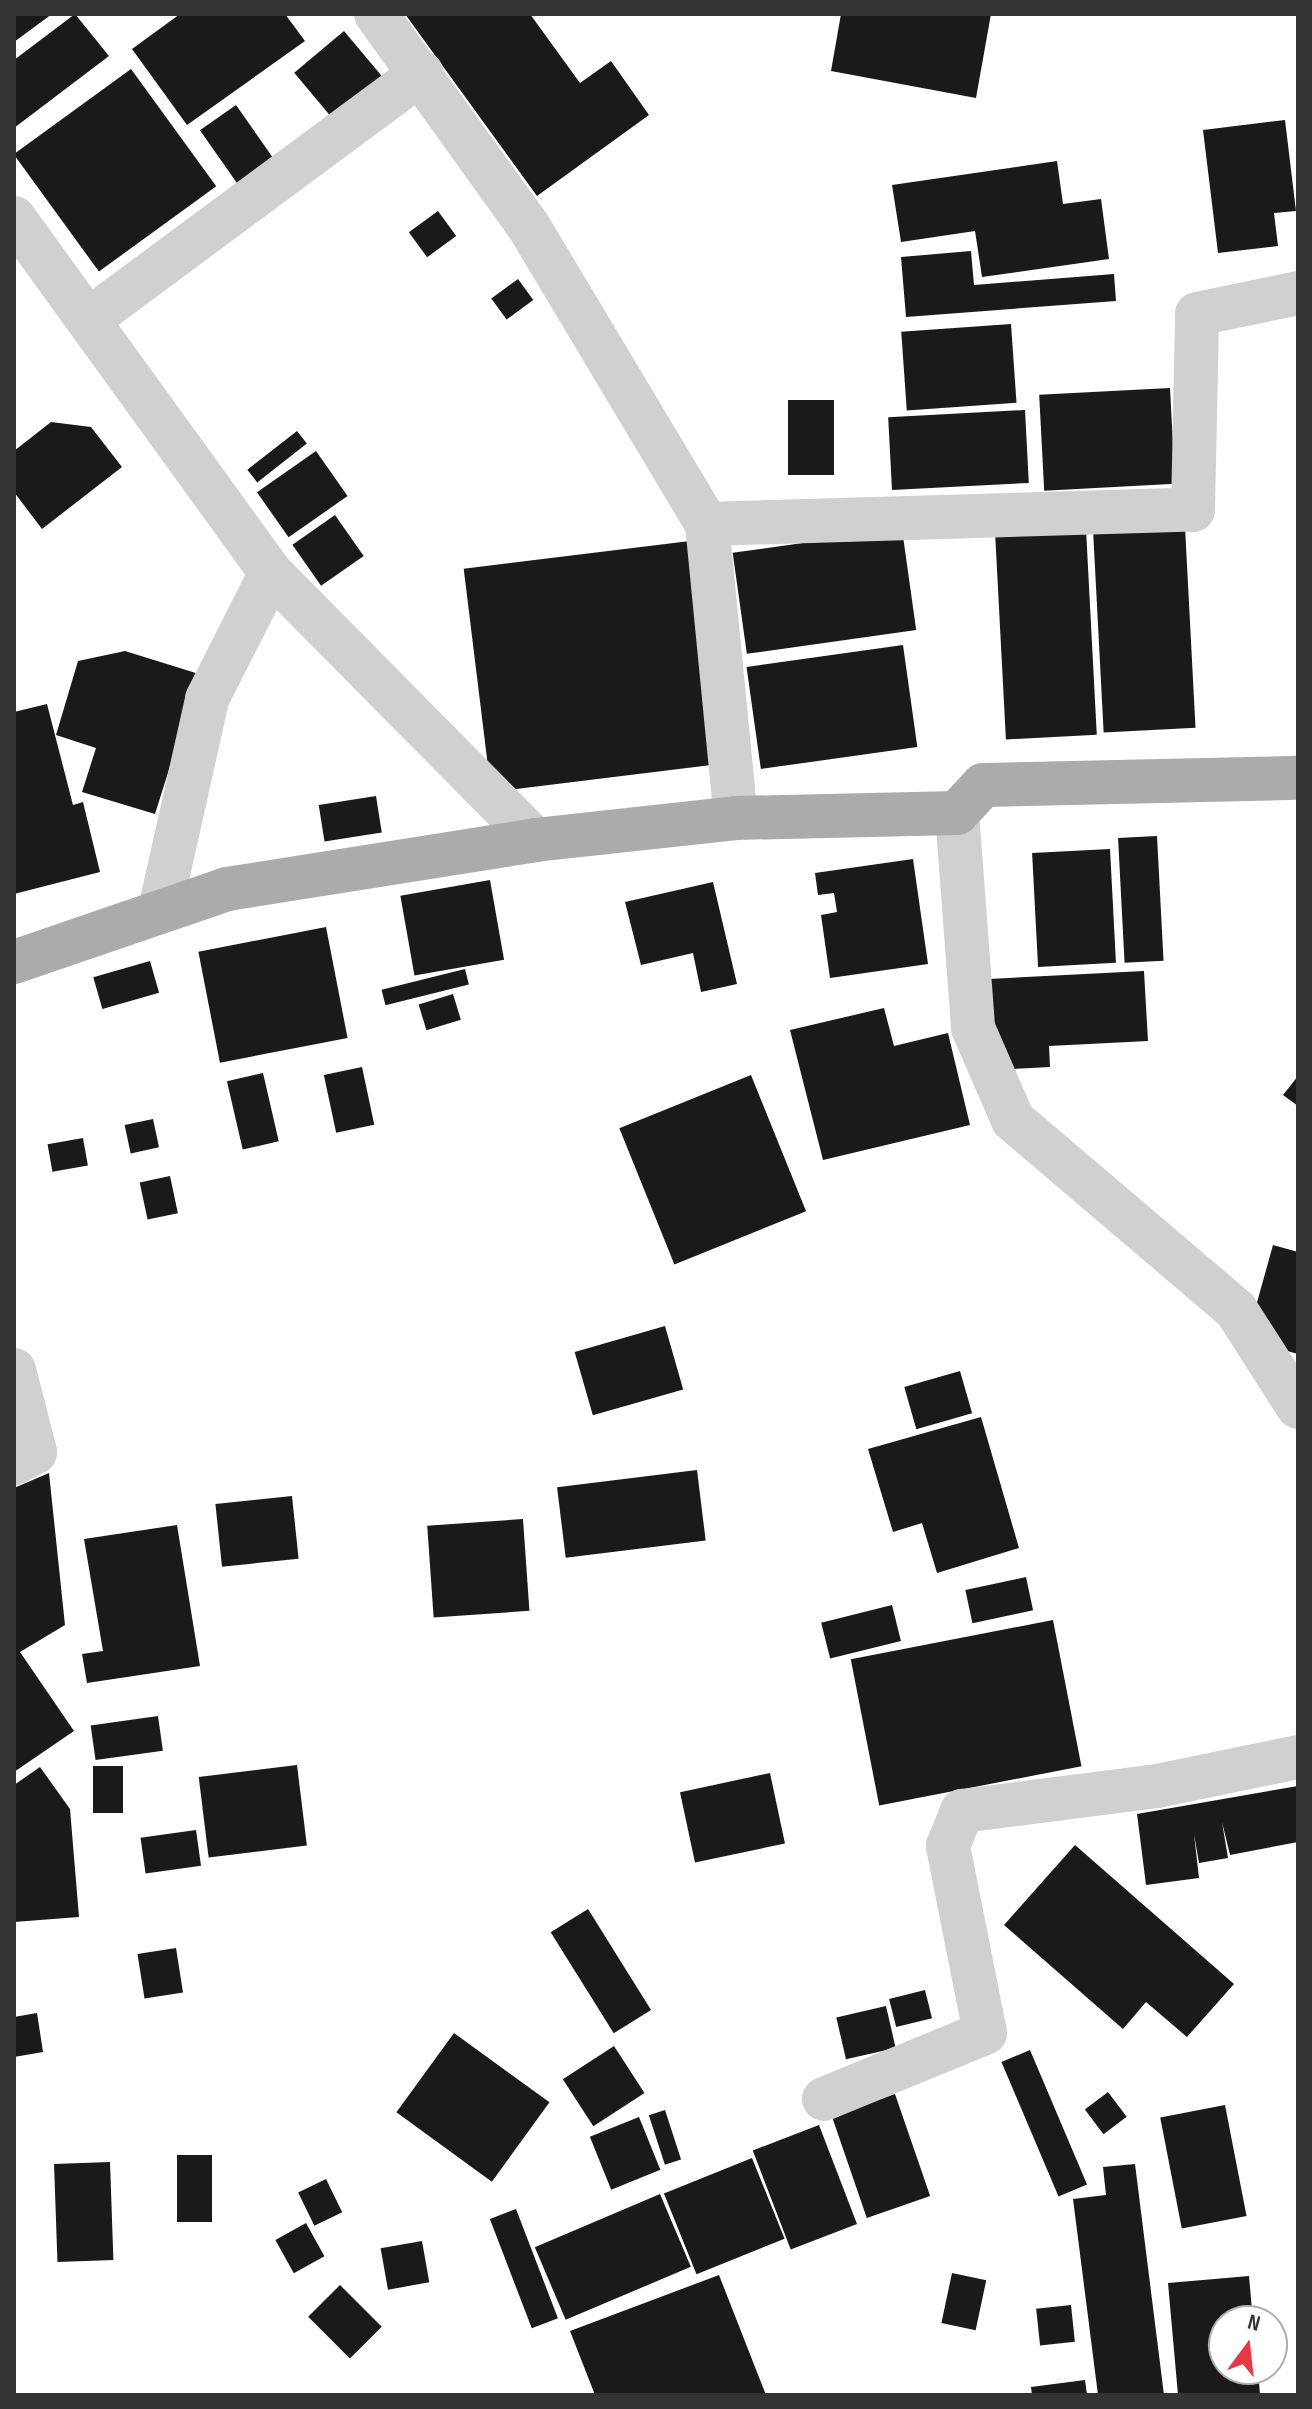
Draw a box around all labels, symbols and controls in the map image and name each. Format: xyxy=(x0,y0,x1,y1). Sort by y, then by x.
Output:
north arrow xyxy=(1208,2305,1288,2385)
text: N xyxy=(1245,2309,1263,2338)

